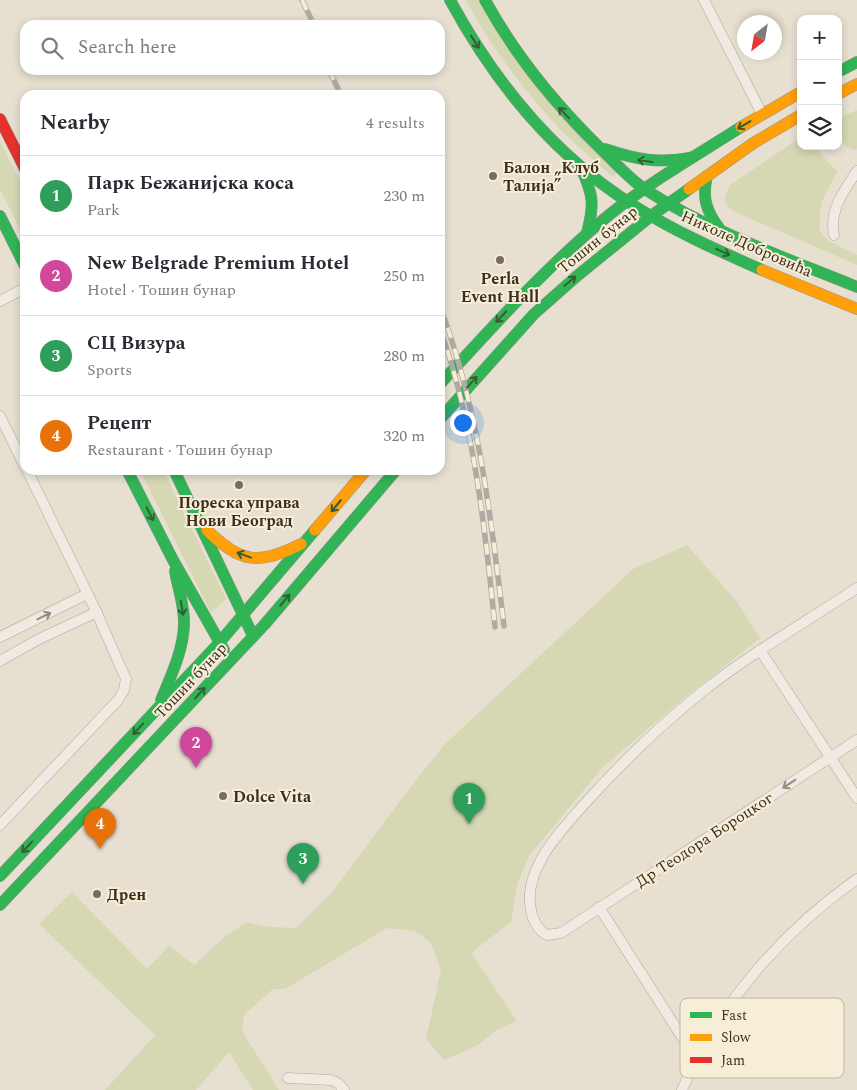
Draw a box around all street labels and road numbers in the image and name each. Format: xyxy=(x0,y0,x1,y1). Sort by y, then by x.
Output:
street label: Тошин бунар xyxy=(552,200,643,280)
street label: Николе Добровића xyxy=(677,204,816,284)
street label: Тошин бунар xyxy=(149,637,233,724)
street label: Др Теодора Бороцког xyxy=(631,786,778,894)

